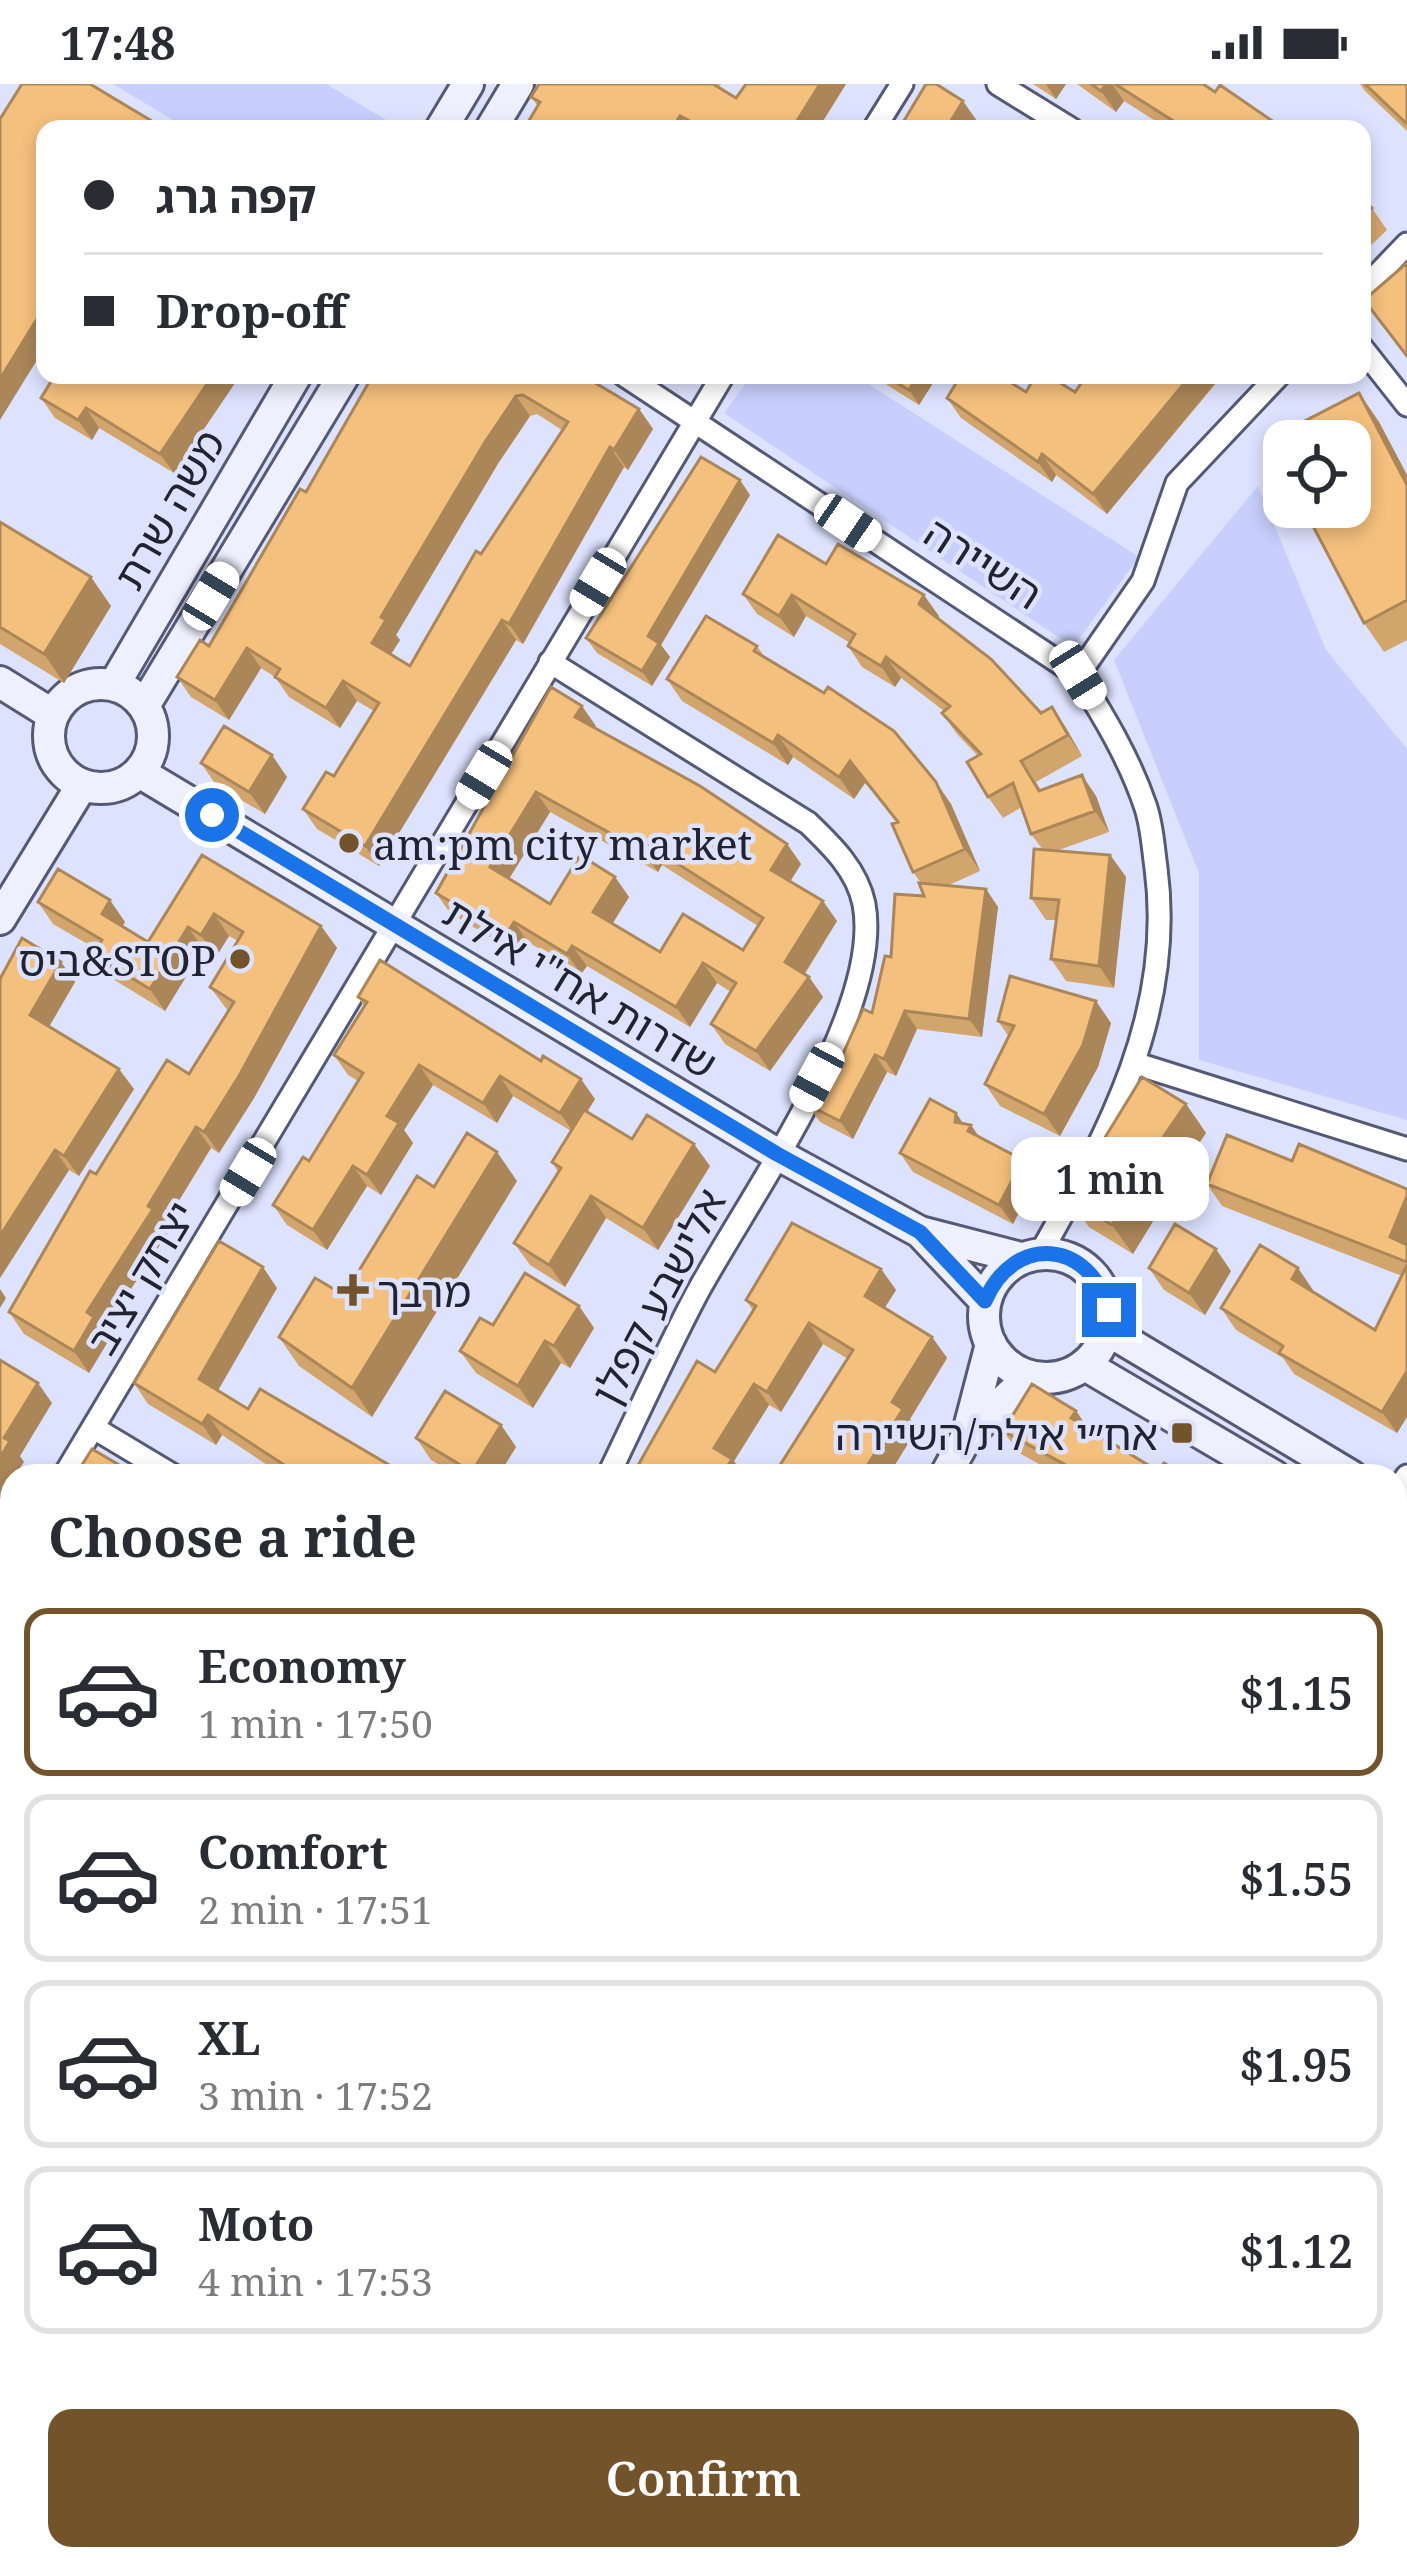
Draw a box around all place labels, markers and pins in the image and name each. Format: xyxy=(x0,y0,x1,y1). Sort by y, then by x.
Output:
place label: am:pm city market xyxy=(373,815,752,872)
marker: am:pm city market xyxy=(336,830,362,856)
place label: ביס&STOP xyxy=(18,931,216,988)
marker: ביס&STOP xyxy=(227,946,253,972)
place label: מרבך xyxy=(377,1262,471,1319)
marker: מרבך xyxy=(340,1277,366,1303)
place label: אח״י אילת/השיירה xyxy=(835,1405,1158,1462)
marker: אח״י אילת/השיירה xyxy=(1169,1420,1195,1446)

